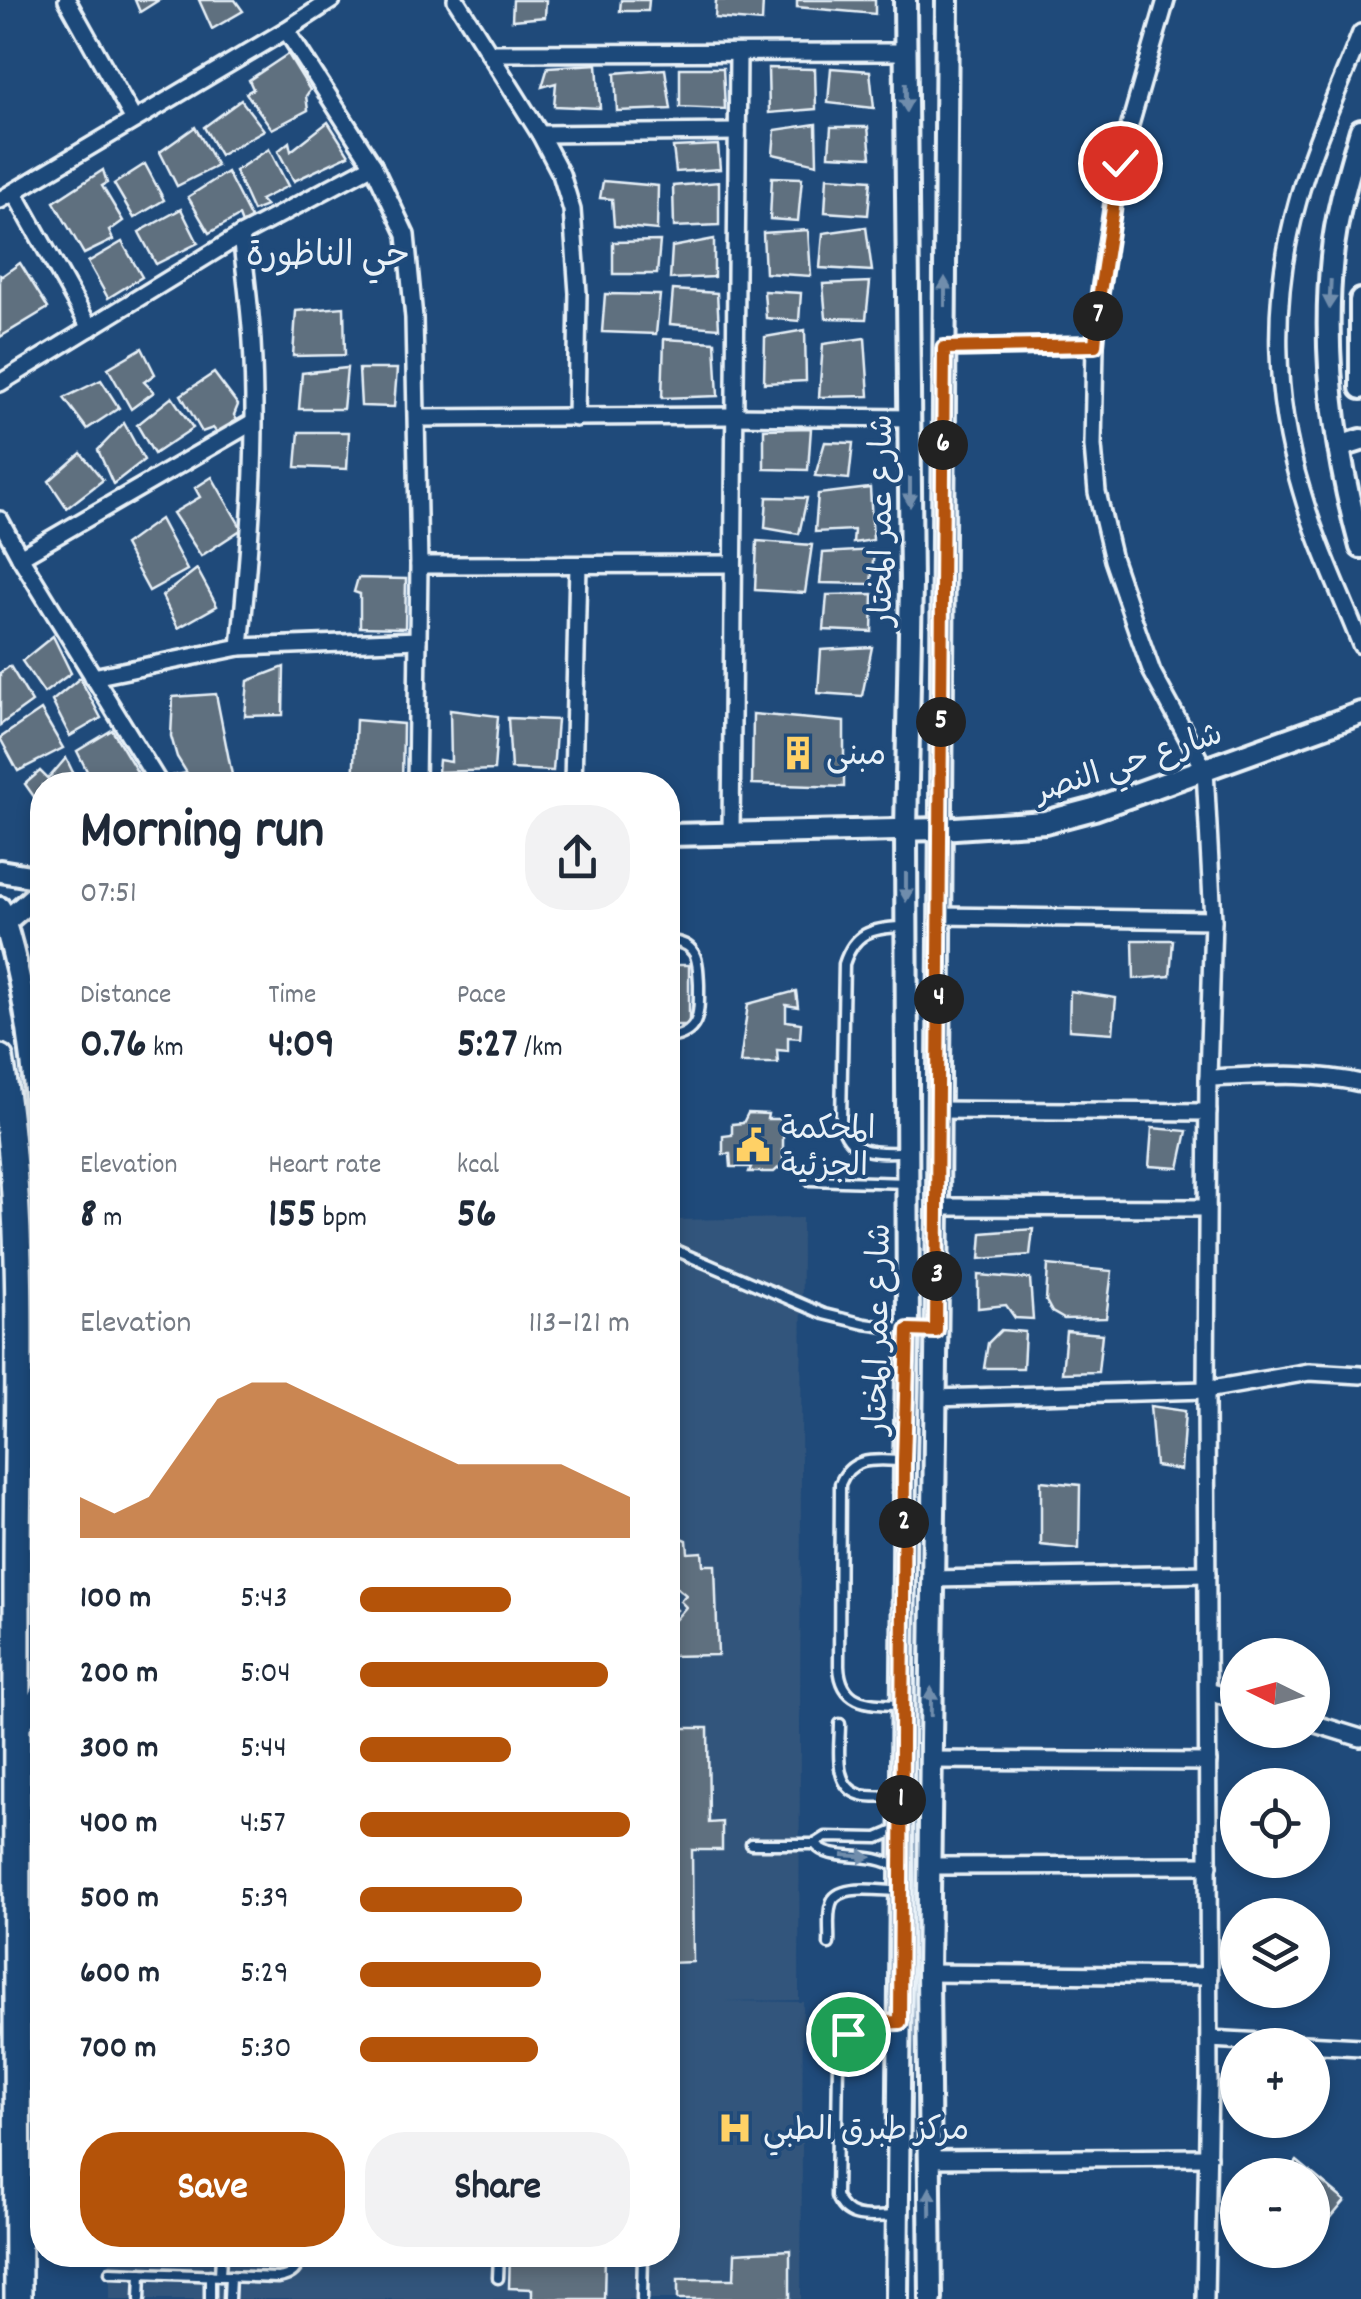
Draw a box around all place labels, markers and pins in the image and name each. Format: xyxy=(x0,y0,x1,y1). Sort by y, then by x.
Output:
pin xyxy=(1078,121,1163,206)
pin: 7 xyxy=(1073,291,1123,341)
pin: 6 xyxy=(918,420,968,470)
pin: 5 xyxy=(916,697,966,747)
building icon: مبنى xyxy=(779,734,817,772)
place label: مبنى xyxy=(826,735,886,781)
pin: 4 xyxy=(914,974,964,1024)
place label: المحكمة الجزئية xyxy=(781,1109,876,1192)
public building icon: المحكمة الجزئية xyxy=(734,1126,772,1164)
pin: 3 xyxy=(912,1251,962,1301)
pin: 2 xyxy=(879,1498,929,1548)
pin: 1 xyxy=(876,1775,926,1825)
pin xyxy=(806,1992,891,2077)
hospital icon: مركز طبرق الطبي xyxy=(716,2109,754,2147)
place label: مركز طبرق الطبي xyxy=(763,2110,969,2156)

